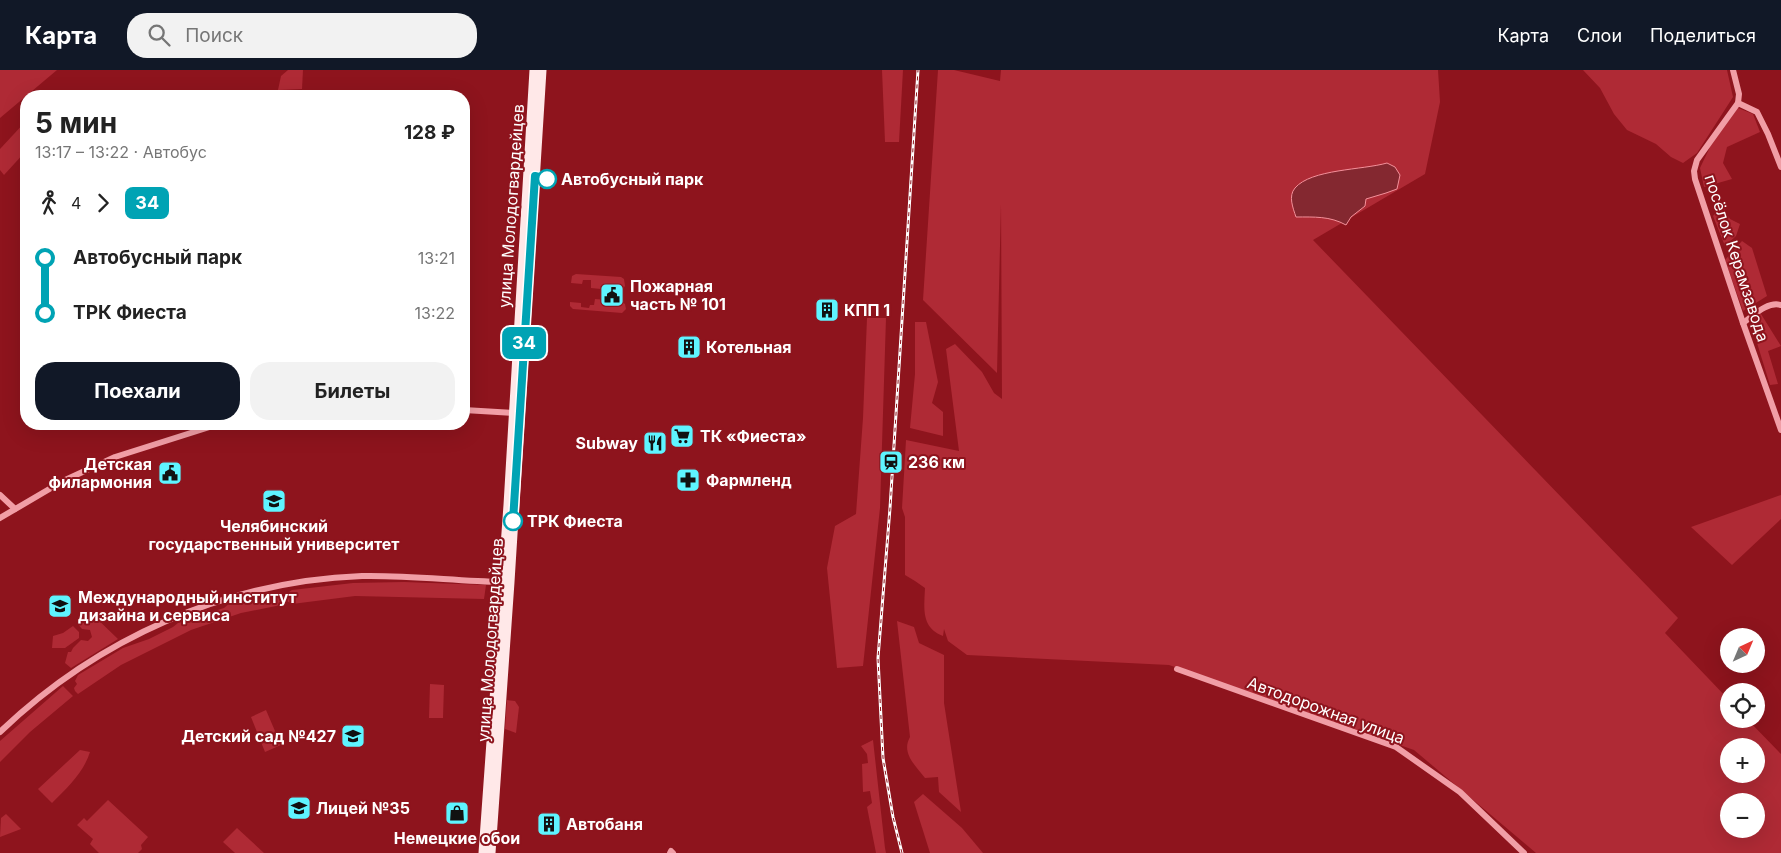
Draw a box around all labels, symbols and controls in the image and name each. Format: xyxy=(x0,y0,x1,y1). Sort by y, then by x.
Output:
search box xyxy=(127,13,477,58)
text: Карта xyxy=(25,21,97,50)
icon: search xyxy=(145,21,173,49)
text: Поиск xyxy=(185,24,243,47)
text: Карта xyxy=(1497,25,1549,46)
text: Слои xyxy=(1577,25,1622,46)
text: Поделиться xyxy=(1650,25,1756,46)
street label: улица Молодогвардейцев xyxy=(494,103,528,309)
text: 5 мин xyxy=(35,106,117,140)
text: 128 ₽ xyxy=(404,121,455,144)
text: 13:17 – 13:22 · Автобус xyxy=(35,142,207,162)
marker: Автобусный парк xyxy=(537,169,557,189)
place label: Автобусный парк xyxy=(561,169,704,189)
street label: посёлок Керамзавода xyxy=(1700,172,1774,344)
icon: walk xyxy=(35,189,63,217)
icon: forward xyxy=(89,189,117,217)
text: 34 xyxy=(135,192,159,213)
text: 4 xyxy=(71,193,81,213)
text: Автобусный парк xyxy=(73,246,242,269)
text: 13:21 xyxy=(418,248,455,268)
place label: Пожарная часть № 101 xyxy=(630,276,726,314)
public building icon: Пожарная часть № 101 xyxy=(599,282,625,308)
building icon: КПП 1 xyxy=(814,297,840,323)
place label: КПП 1 xyxy=(844,300,890,320)
text: ТРК Фиеста xyxy=(73,301,187,324)
text: 13:22 xyxy=(414,303,455,323)
line badge: 34 xyxy=(502,327,546,359)
text: 34 xyxy=(512,332,536,353)
building icon: Котельная xyxy=(676,334,702,360)
place label: Котельная xyxy=(706,337,792,357)
button: Поехали xyxy=(35,362,240,420)
button: Билеты xyxy=(250,362,455,420)
supermarket icon: ТК «Фиеста» xyxy=(669,423,695,449)
place label: ТК «Фиеста» xyxy=(700,426,807,446)
restaurant icon: Subway xyxy=(642,430,668,456)
place label: Subway xyxy=(575,433,638,453)
station icon: 236 км xyxy=(878,449,904,475)
place label: 236 км xyxy=(908,452,965,472)
place label: Детская филармония xyxy=(48,454,152,492)
public building icon: Детская филармония xyxy=(157,460,183,486)
pharmacy icon: Фармленд xyxy=(675,467,701,493)
place label: Фармленд xyxy=(706,470,792,490)
school or university icon: Челябинский государственный университет xyxy=(261,488,287,514)
marker: ТРК Фиеста xyxy=(503,511,523,531)
place label: ТРК Фиеста xyxy=(527,511,623,531)
place label: Челябинский государственный университет xyxy=(148,516,400,554)
street label: улица Молодогвардейцев xyxy=(473,537,507,743)
place label: Международный институт дизайна и сервиса xyxy=(78,587,297,625)
school or university icon: Международный институт дизайна и сервиса xyxy=(47,593,73,619)
north arrow xyxy=(1720,628,1765,672)
map controls xyxy=(1720,628,1765,838)
street label: Автодорожная улица xyxy=(1245,672,1407,748)
button: locate xyxy=(1720,683,1765,728)
school or university icon: Детский сад №427 xyxy=(340,723,366,749)
place label: Детский сад №427 xyxy=(181,726,336,746)
button: + xyxy=(1720,738,1765,783)
button: − xyxy=(1720,793,1765,838)
school or university icon: Лицей №35 xyxy=(286,795,312,821)
place label: Лицей №35 xyxy=(316,798,410,818)
shop icon: Немецкие обои xyxy=(444,800,470,826)
building icon: Автобаня xyxy=(536,811,562,837)
place label: Автобаня xyxy=(566,814,643,834)
place label: Немецкие обои xyxy=(394,828,520,848)

